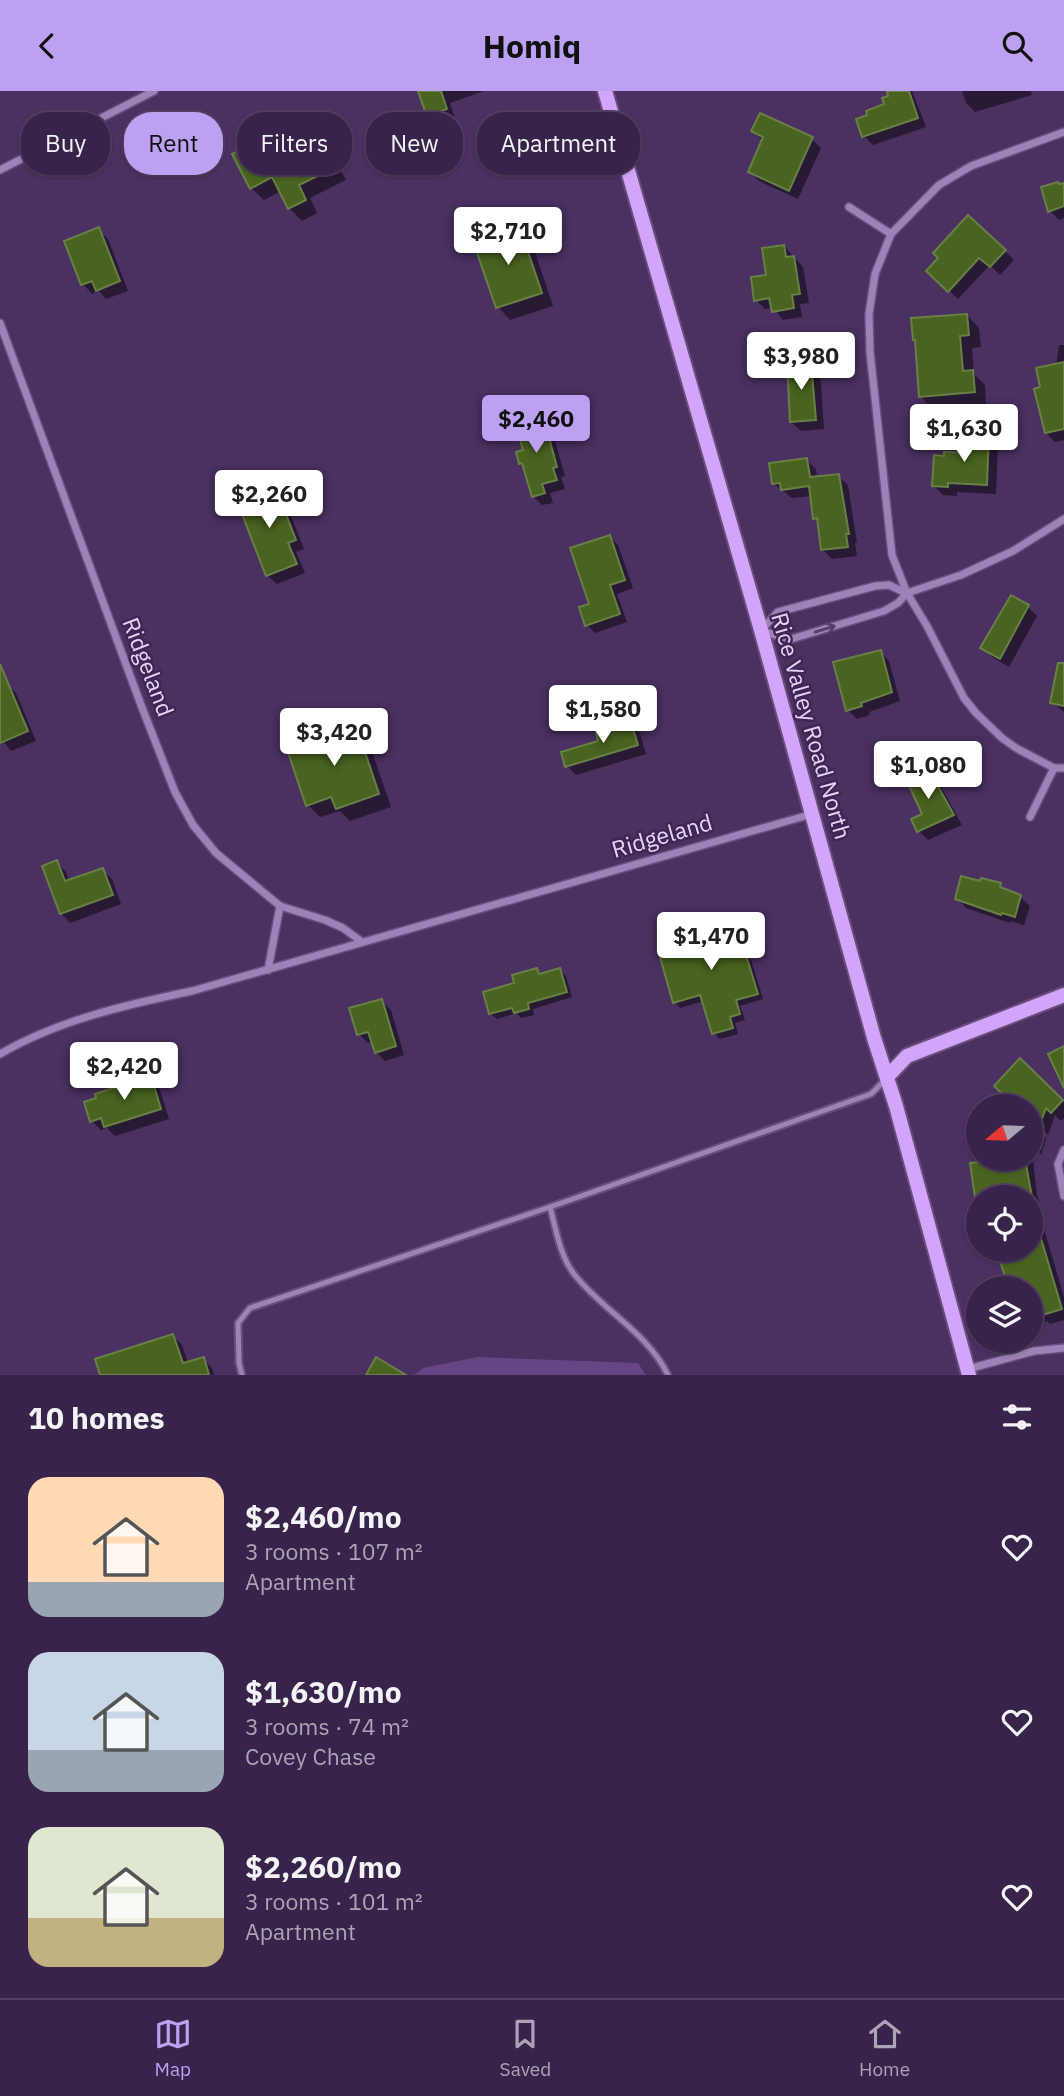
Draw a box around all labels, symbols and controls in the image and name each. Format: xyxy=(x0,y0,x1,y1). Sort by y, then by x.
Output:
text: Homiq xyxy=(483,25,581,67)
icon: back xyxy=(28,27,66,65)
icon: search xyxy=(998,27,1036,65)
chip: Buy xyxy=(21,112,110,175)
chip: Rent xyxy=(124,112,223,175)
chip: Filters xyxy=(237,112,352,175)
chip: New xyxy=(366,112,463,175)
chip: Apartment xyxy=(477,112,640,175)
pin: $2,710 xyxy=(451,207,565,267)
text: $2,710 xyxy=(470,215,546,245)
pin: $3,980 xyxy=(744,333,858,392)
text: $3,980 xyxy=(763,340,839,370)
pin: $2,460 xyxy=(479,395,593,455)
text: $2,460 xyxy=(498,403,574,433)
pin: $1,630 xyxy=(907,405,1021,464)
text: $1,630 xyxy=(926,412,1002,442)
pin: $2,260 xyxy=(212,471,326,530)
text: $2,260 xyxy=(231,478,307,508)
street label: Rice Valley Road North xyxy=(765,609,859,843)
street label: Ridgeland xyxy=(116,613,181,720)
one-way arrow xyxy=(814,621,836,634)
pin: $1,580 xyxy=(546,685,660,745)
text: $1,580 xyxy=(565,693,641,723)
pin: $3,420 xyxy=(277,709,391,768)
text: $3,420 xyxy=(296,716,372,746)
pin: $1,080 xyxy=(871,741,985,801)
text: $1,080 xyxy=(890,749,966,779)
street label: Ridgeland xyxy=(608,806,716,864)
pin: $1,470 xyxy=(654,913,768,972)
text: $1,470 xyxy=(673,920,749,950)
pin: $2,420 xyxy=(67,1042,181,1102)
text: $2,420 xyxy=(86,1050,162,1080)
north arrow xyxy=(966,1094,1043,1171)
map controls xyxy=(966,1094,1043,1353)
button: locate xyxy=(966,1185,1043,1262)
button: layers xyxy=(966,1276,1043,1353)
text: 10 homes xyxy=(28,1398,165,1437)
icon: filters xyxy=(998,1398,1036,1436)
text: $2,460/mo xyxy=(245,1497,402,1536)
icon: home xyxy=(84,1505,168,1589)
icon: heart xyxy=(998,1528,1036,1566)
text: 3 rooms · 107 m² xyxy=(245,1536,423,1566)
text: Apartment xyxy=(245,1566,356,1596)
text: $1,630/mo xyxy=(245,1672,402,1711)
icon: home xyxy=(84,1680,168,1764)
icon: heart xyxy=(998,1703,1036,1741)
text: 3 rooms · 74 m² xyxy=(245,1711,409,1741)
text: Covey Chase xyxy=(245,1741,376,1771)
text: $2,260/mo xyxy=(245,1847,402,1886)
icon: home xyxy=(84,1855,168,1939)
icon: heart xyxy=(998,1878,1036,1916)
text: 3 rooms · 101 m² xyxy=(245,1886,423,1916)
text: Apartment xyxy=(245,1916,356,1946)
tab: Map xyxy=(154,2015,192,2081)
tab: Saved xyxy=(500,2015,551,2081)
tab: Home xyxy=(859,2015,910,2081)

